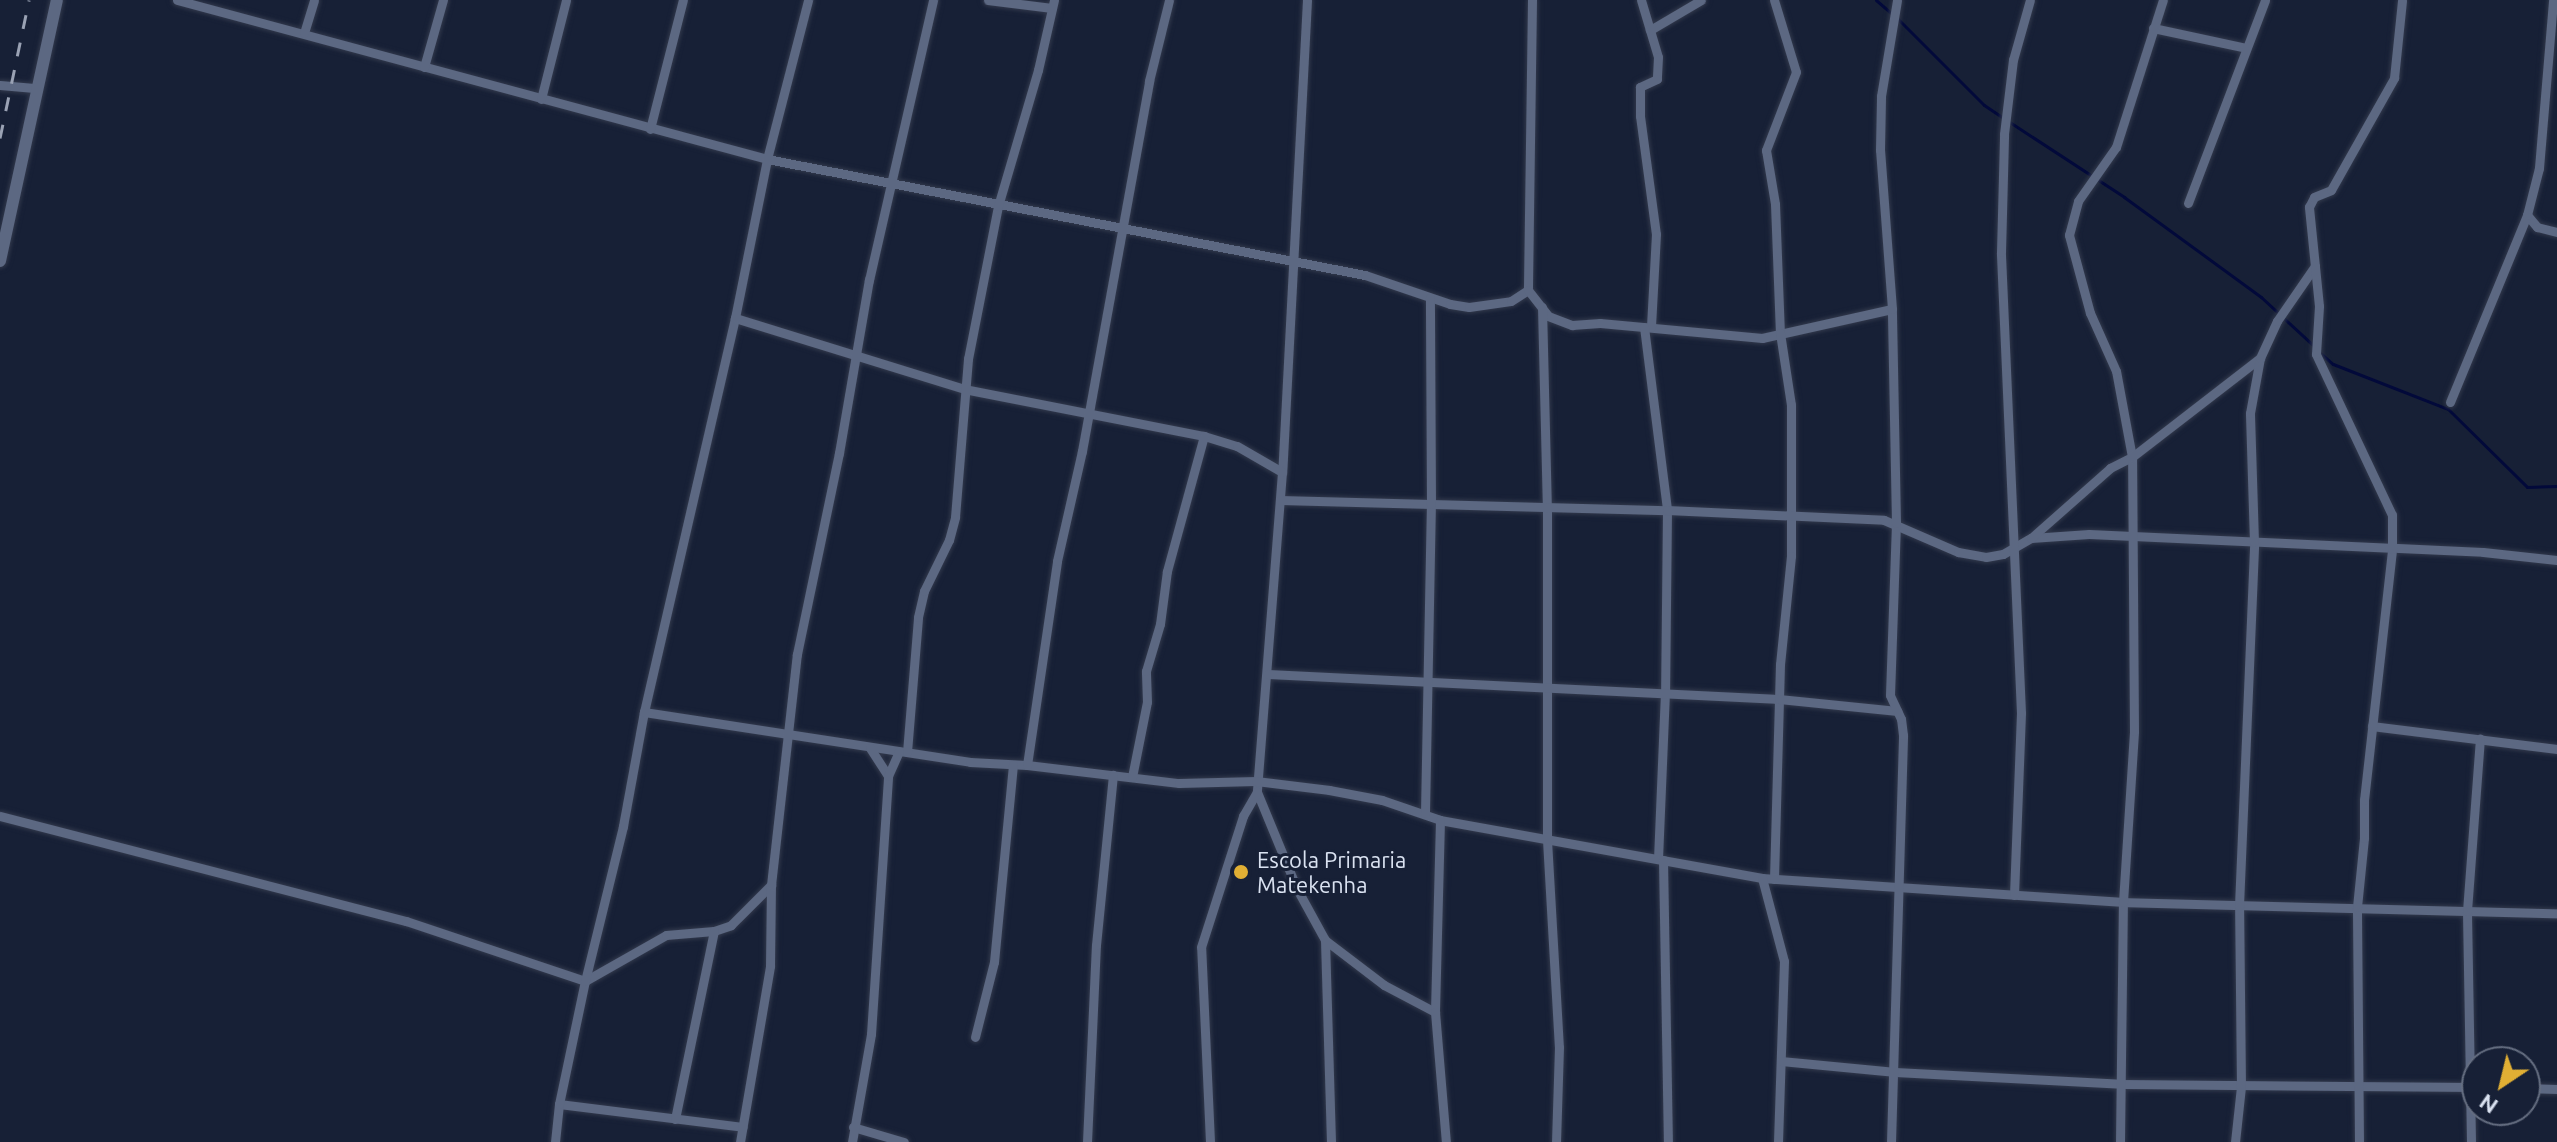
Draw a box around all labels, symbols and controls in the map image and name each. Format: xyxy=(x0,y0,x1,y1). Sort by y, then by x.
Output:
place label: Escola Primaria Matekenha xyxy=(1257,846,1406,898)
marker: Escola Primaria Matekenha xyxy=(1232,863,1250,881)
north arrow xyxy=(2461,1046,2541,1126)
text: N xyxy=(2474,1089,2502,1119)

